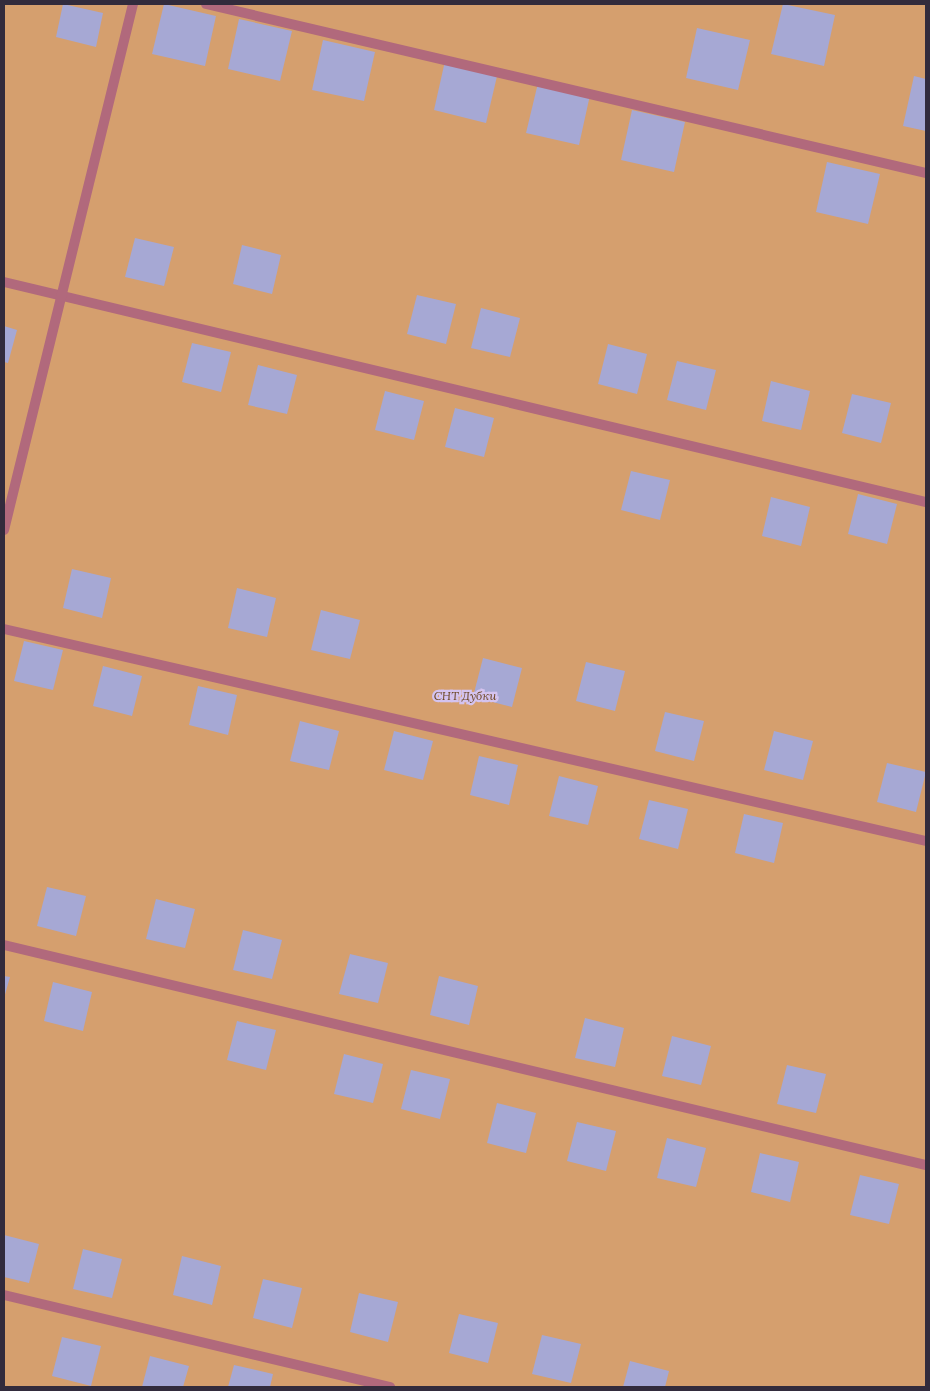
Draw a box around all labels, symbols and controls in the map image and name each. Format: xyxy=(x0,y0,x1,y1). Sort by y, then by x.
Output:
park label: СНТ Дубки xyxy=(434,689,496,703)

